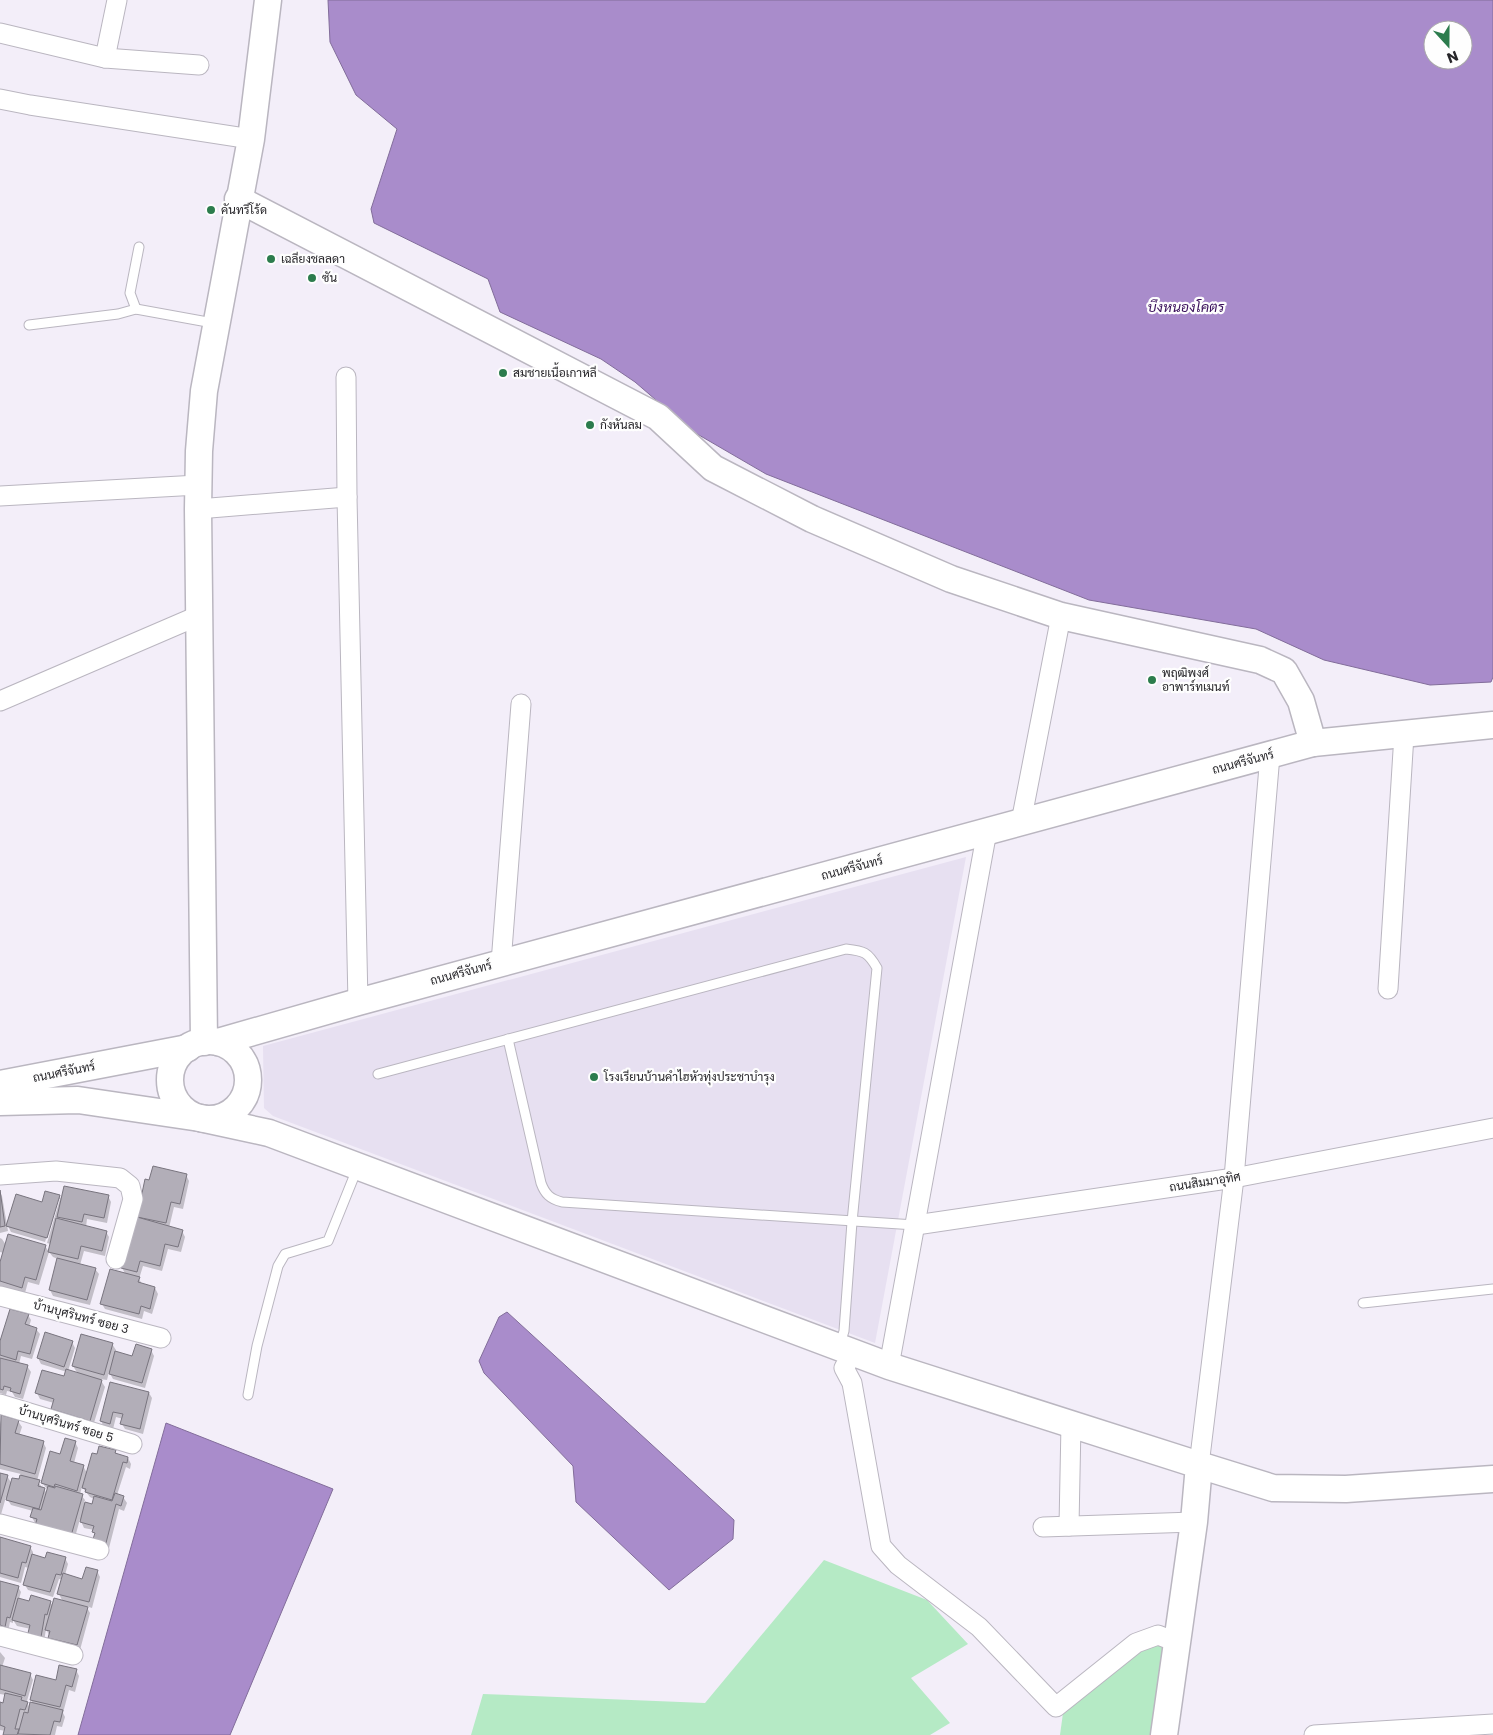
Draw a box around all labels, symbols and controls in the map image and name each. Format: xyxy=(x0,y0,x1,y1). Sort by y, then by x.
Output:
north arrow xyxy=(1423,20,1473,70)
text: N xyxy=(1444,46,1461,68)
place label: คันทรีโร้ด xyxy=(221,201,267,218)
marker: คันทรีโร้ด xyxy=(205,204,217,216)
place label: เฉลียงชลลดา xyxy=(281,250,345,267)
marker: เฉลียงชลลดา xyxy=(265,253,277,265)
place label: ซัน xyxy=(322,269,337,286)
marker: ซัน xyxy=(306,272,318,284)
water label: บึงหนองโคตร xyxy=(1148,297,1226,317)
place label: สมชายเนื้อเกาหลี xyxy=(513,362,597,381)
marker: สมชายเนื้อเกาหลี xyxy=(497,367,509,379)
place label: กังหันลม xyxy=(600,416,642,433)
marker: กังหันลม xyxy=(584,419,596,431)
place label: พฤฒิพงศ์ อาพาร์ทเมนท์ xyxy=(1162,664,1230,695)
marker: พฤฒิพงศ์ อาพาร์ทเมนท์ xyxy=(1146,674,1158,686)
street label: ถนนศรีจันทร์ xyxy=(1210,745,1276,778)
street label: ถนนศรีจันทร์ xyxy=(819,851,885,884)
street label: ถนนศรีจันทร์ xyxy=(428,956,494,989)
street label: ถนนศรีจันทร์ xyxy=(31,1057,97,1086)
place label: โรงเรียนบ้านคำไฮหัวทุ่งประชาบำรุง xyxy=(603,1068,775,1086)
marker: โรงเรียนบ้านคำไฮหัวทุ่งประชาบำรุง xyxy=(588,1071,600,1083)
street label: ถนนสิมมาอุทิศ xyxy=(1168,1167,1242,1197)
street label: บ้านบุศรินทร์ ซอย 3 xyxy=(31,1296,131,1338)
street label: บ้านบุศรินทร์ ซอย 5 xyxy=(16,1401,116,1447)

